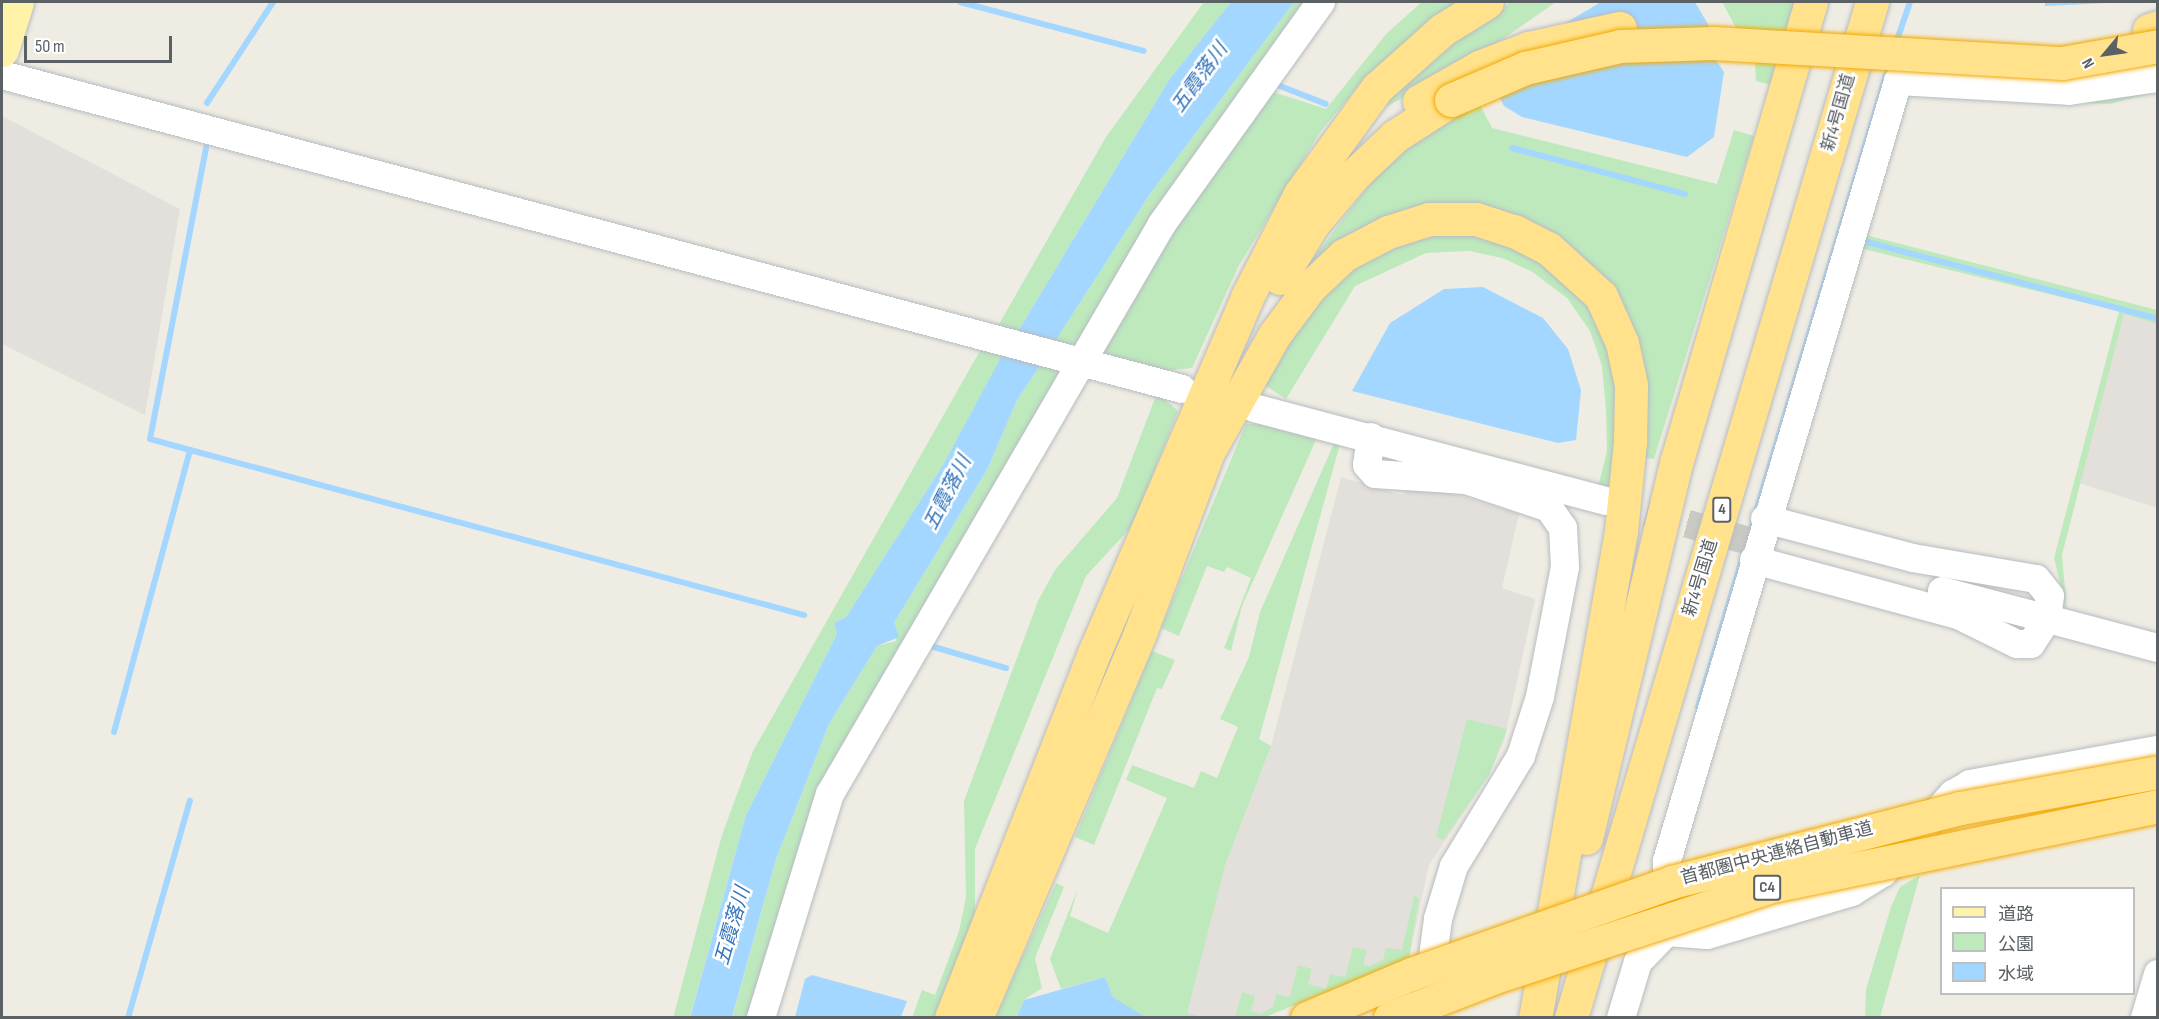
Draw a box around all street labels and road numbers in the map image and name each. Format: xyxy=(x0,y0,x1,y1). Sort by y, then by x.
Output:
street label: 新4号国道 xyxy=(1818,72,1860,154)
road number: 4 xyxy=(1712,497,1732,523)
street label: 新4号国道 xyxy=(1679,537,1723,619)
street label: 首都圏中央連絡自動車道 xyxy=(1679,818,1875,890)
road number: C4 xyxy=(1752,875,1782,901)

